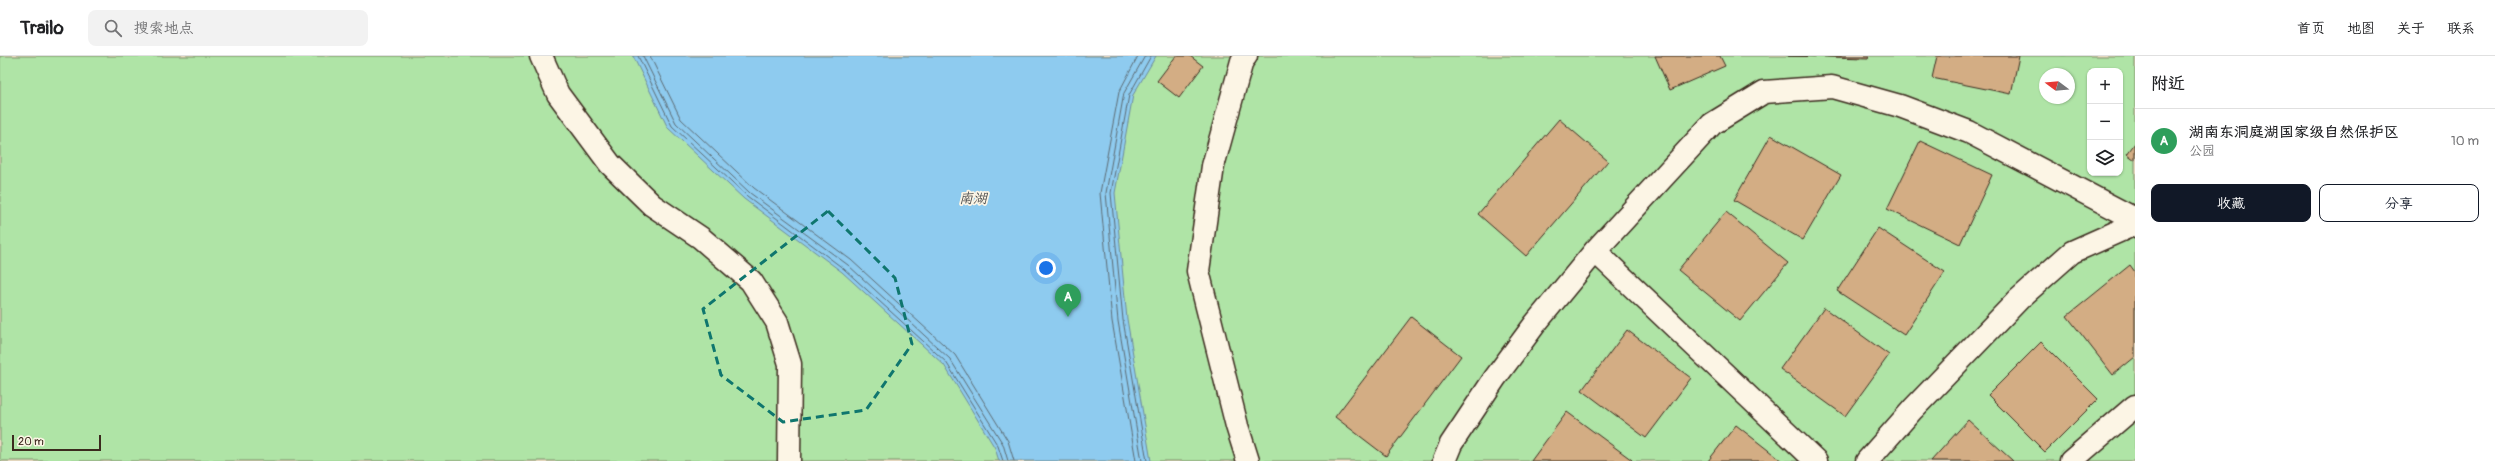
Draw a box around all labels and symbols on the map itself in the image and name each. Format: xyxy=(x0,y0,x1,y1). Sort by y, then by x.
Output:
north arrow xyxy=(2039,68,2075,104)
water label: 南湖 xyxy=(959,190,989,207)
your location xyxy=(1036,258,1056,278)
pin: A xyxy=(1055,284,1081,317)
scale bar xyxy=(12,433,101,452)

